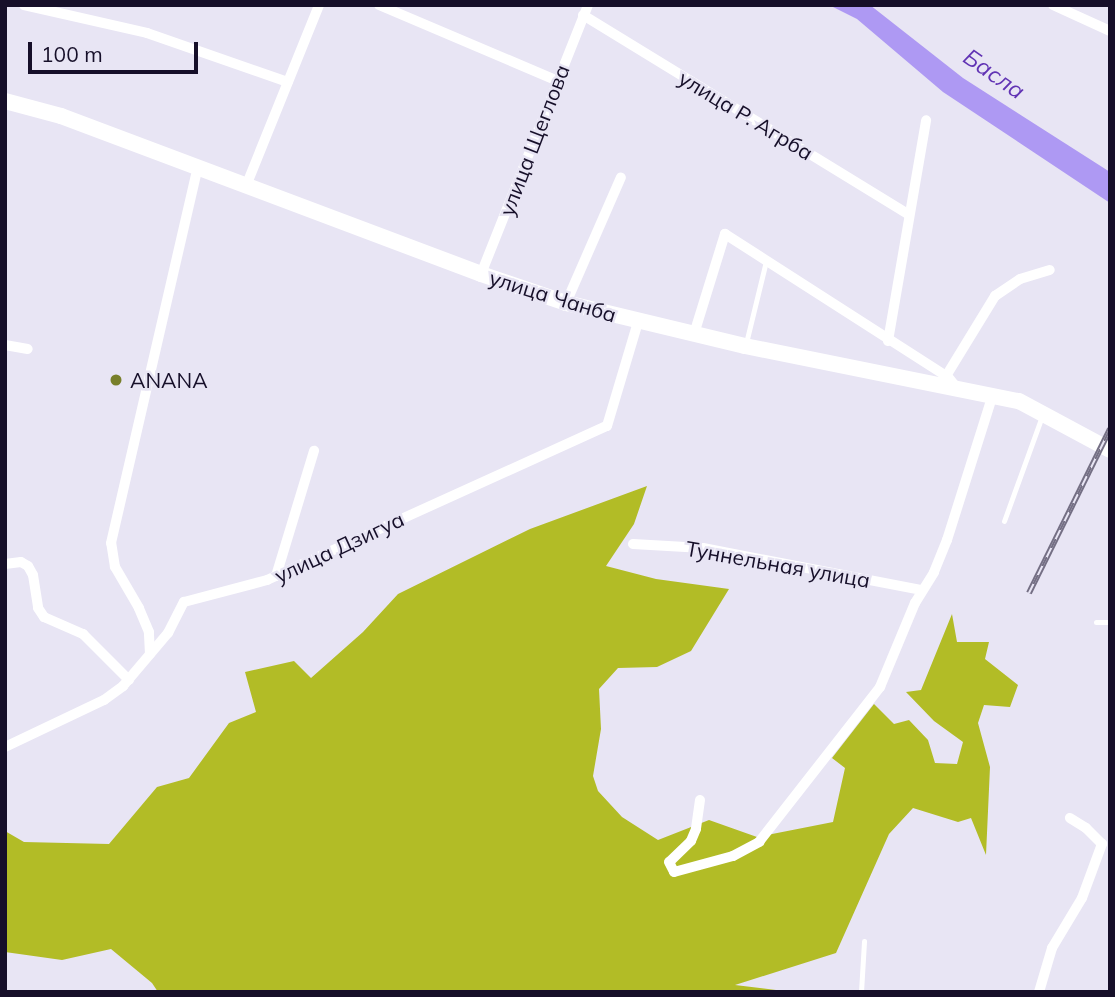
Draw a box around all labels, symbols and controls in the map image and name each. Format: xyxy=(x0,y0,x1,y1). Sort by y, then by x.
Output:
scale bar xyxy=(32,28,201,72)
text: 100 m xyxy=(41,41,103,67)
water label: Басла xyxy=(958,43,1030,105)
street label: улица Щеглова xyxy=(494,61,574,219)
street label: улица Р. Агрба xyxy=(674,65,818,165)
street label: улица Чанба xyxy=(486,265,620,327)
place label: ANANA xyxy=(130,367,208,393)
marker: ANANA xyxy=(108,372,124,388)
street label: улица Дзигуа xyxy=(270,506,408,588)
street label: Туннельная улица xyxy=(684,535,872,593)

